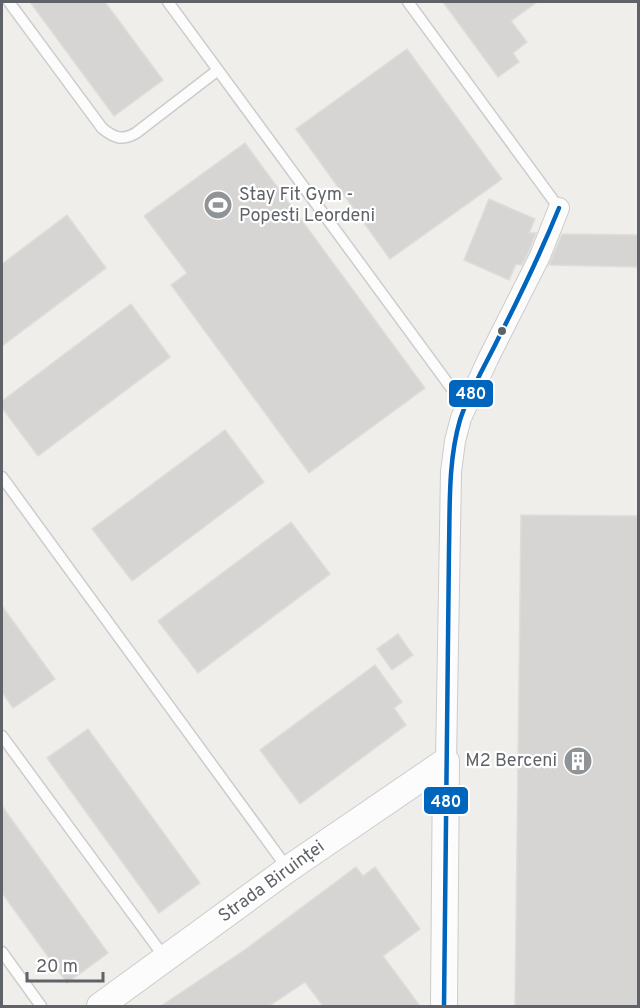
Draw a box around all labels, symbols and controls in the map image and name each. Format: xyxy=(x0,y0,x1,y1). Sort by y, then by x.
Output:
place label: Stay Fit Gym - Popesti Leordeni xyxy=(239,184,375,228)
sports icon: Stay Fit Gym - Popesti Leordeni xyxy=(202,189,234,221)
unlabelled marker xyxy=(496,325,508,337)
line badge: 480 xyxy=(448,379,494,408)
text: 480 xyxy=(456,385,486,405)
building icon: M2 Berceni xyxy=(562,745,594,777)
place label: M2 Berceni xyxy=(465,750,557,773)
line badge: 480 xyxy=(423,786,469,815)
text: 480 xyxy=(431,793,461,813)
street label: Strada Biruinței xyxy=(214,836,330,928)
scale bar xyxy=(27,945,104,983)
text: 20 m xyxy=(36,956,78,979)

